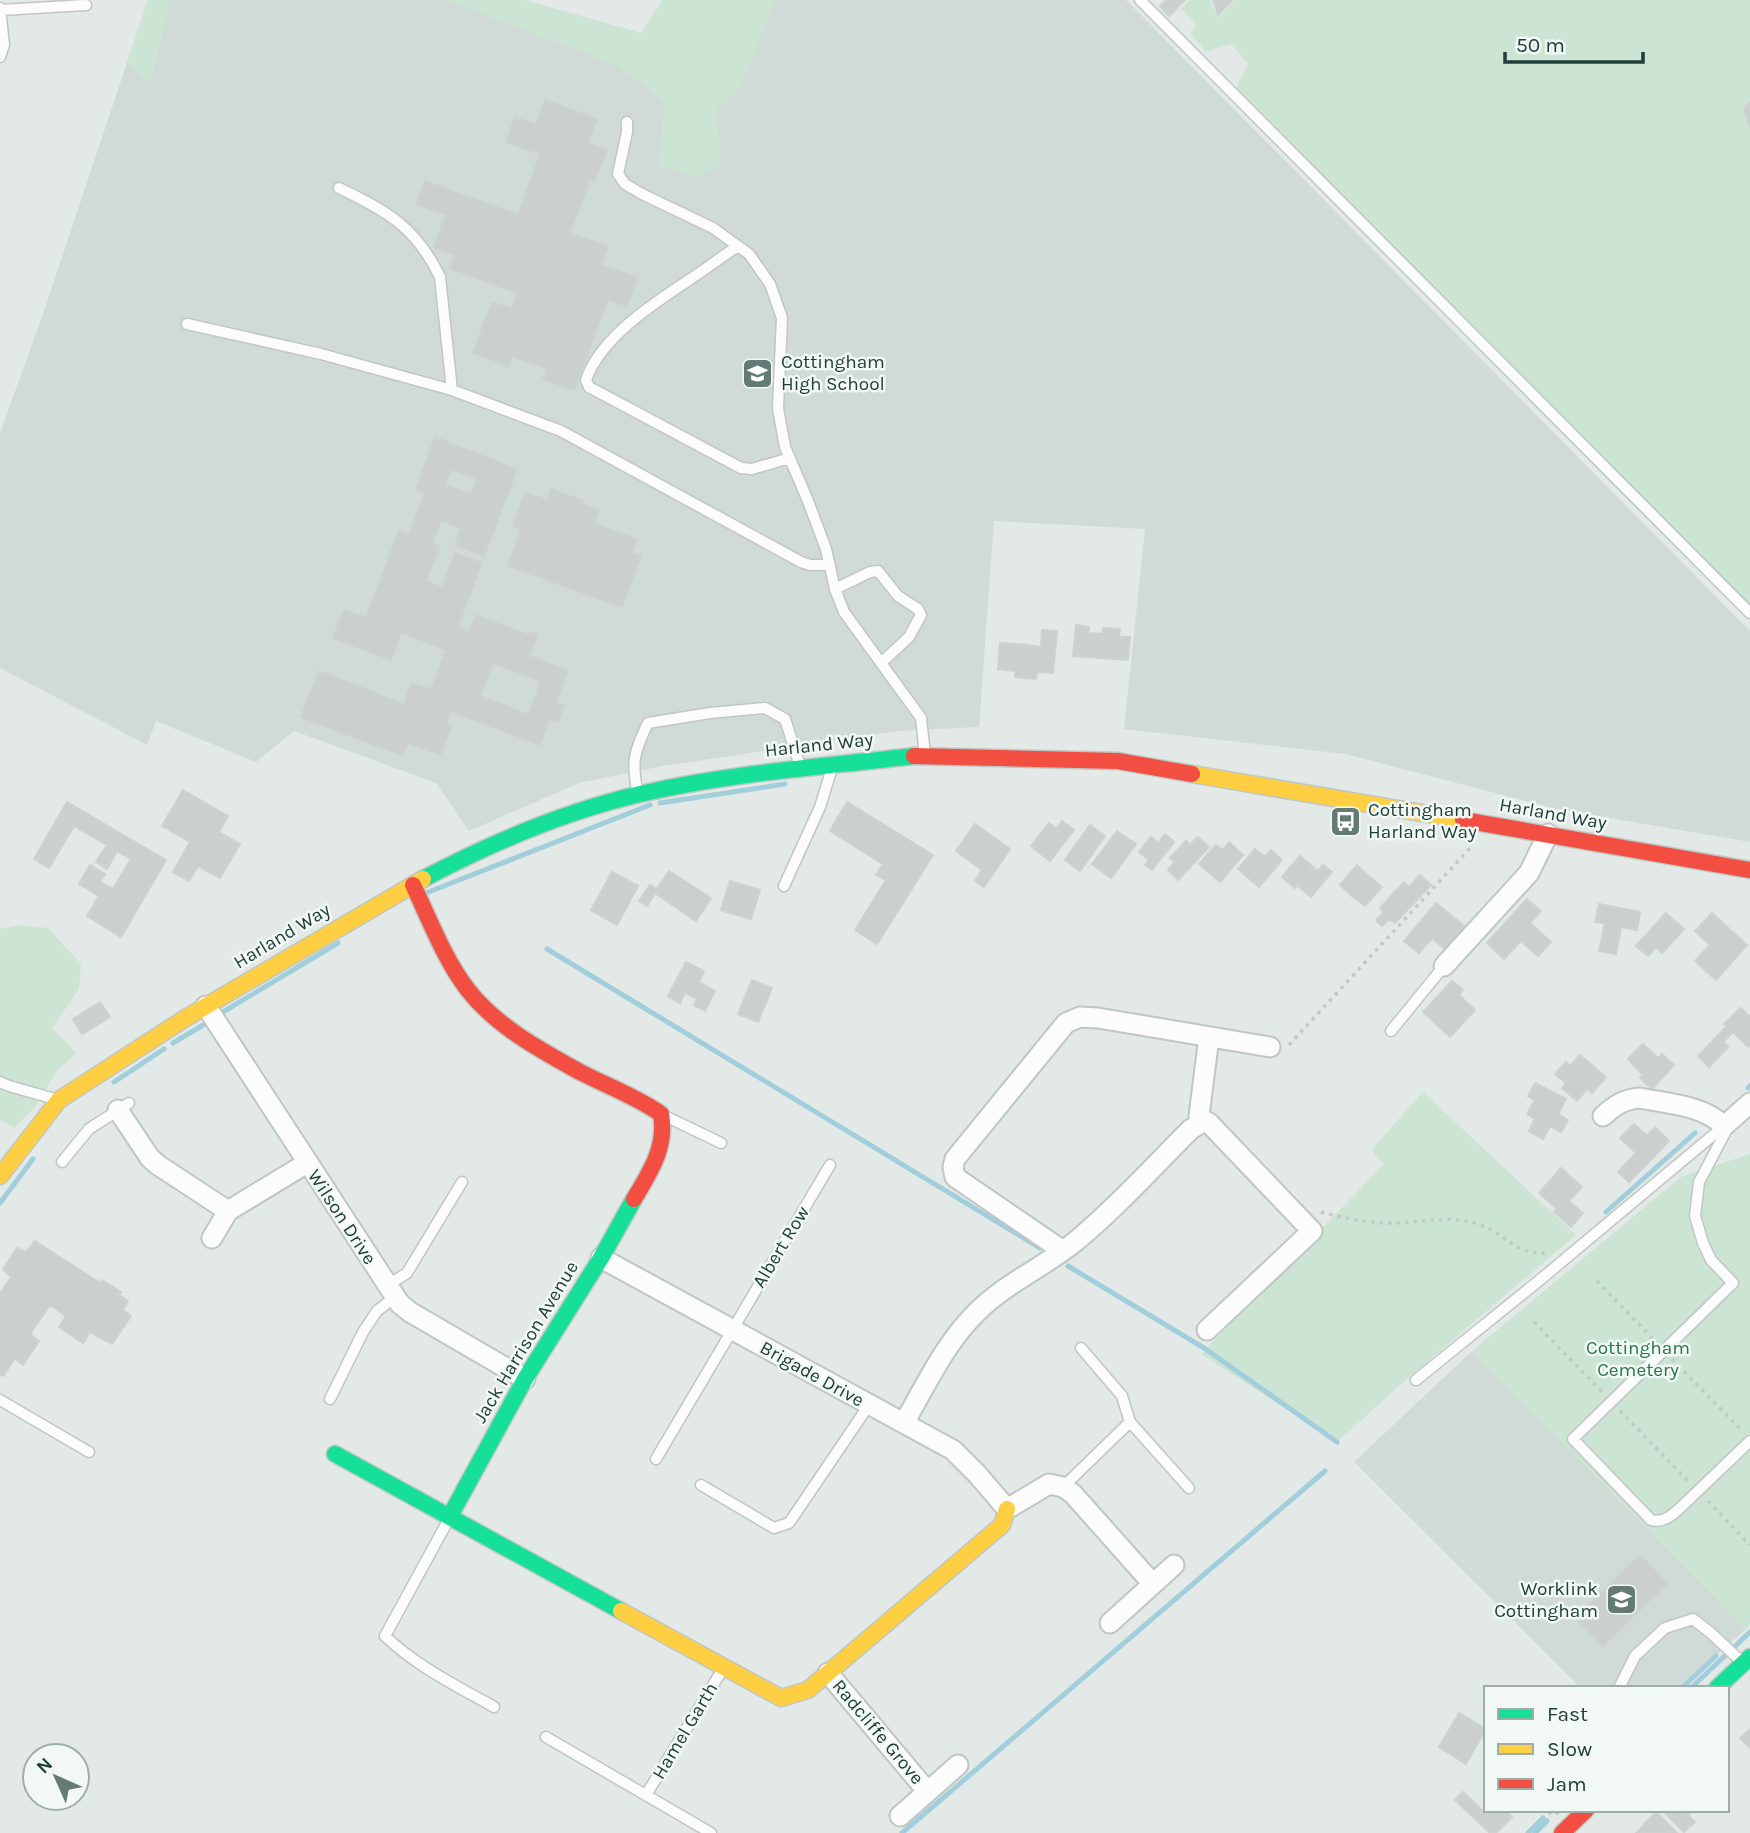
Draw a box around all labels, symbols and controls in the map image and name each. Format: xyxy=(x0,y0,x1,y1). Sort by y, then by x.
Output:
scale bar xyxy=(1505,21,1643,65)
text: 50 m xyxy=(1516,33,1565,57)
place label: Cottingham High School xyxy=(781,351,885,395)
school or university icon: Cottingham High School xyxy=(741,356,775,390)
street label: Harland Way xyxy=(764,728,874,762)
street label: Harland Way xyxy=(1498,794,1609,834)
place label: Cottingham Harland Way xyxy=(1368,799,1477,843)
bus stop icon: Cottingham Harland Way xyxy=(1328,804,1362,838)
street label: Harland Way xyxy=(230,898,334,973)
street label: Wilson Drive xyxy=(303,1165,381,1269)
street label: Albert Row xyxy=(748,1202,814,1292)
street label: Jack Harrison Avenue xyxy=(469,1257,583,1427)
street label: Brigade Drive xyxy=(756,1336,868,1412)
park label: Cottingham Cemetery xyxy=(1586,1337,1690,1381)
place label: Worklink Cottingham xyxy=(1494,1578,1598,1622)
school or university icon: Worklink Cottingham xyxy=(1604,1583,1638,1617)
street label: Radcliffe Grove xyxy=(828,1675,928,1789)
street label: Hamel Garth xyxy=(648,1679,722,1783)
legend xyxy=(1484,1686,1729,1812)
text: Fast xyxy=(1547,1702,1588,1726)
text: Slow xyxy=(1547,1737,1592,1761)
north arrow xyxy=(21,1742,91,1812)
text: N xyxy=(32,1753,57,1778)
text: Jam xyxy=(1547,1772,1587,1796)

